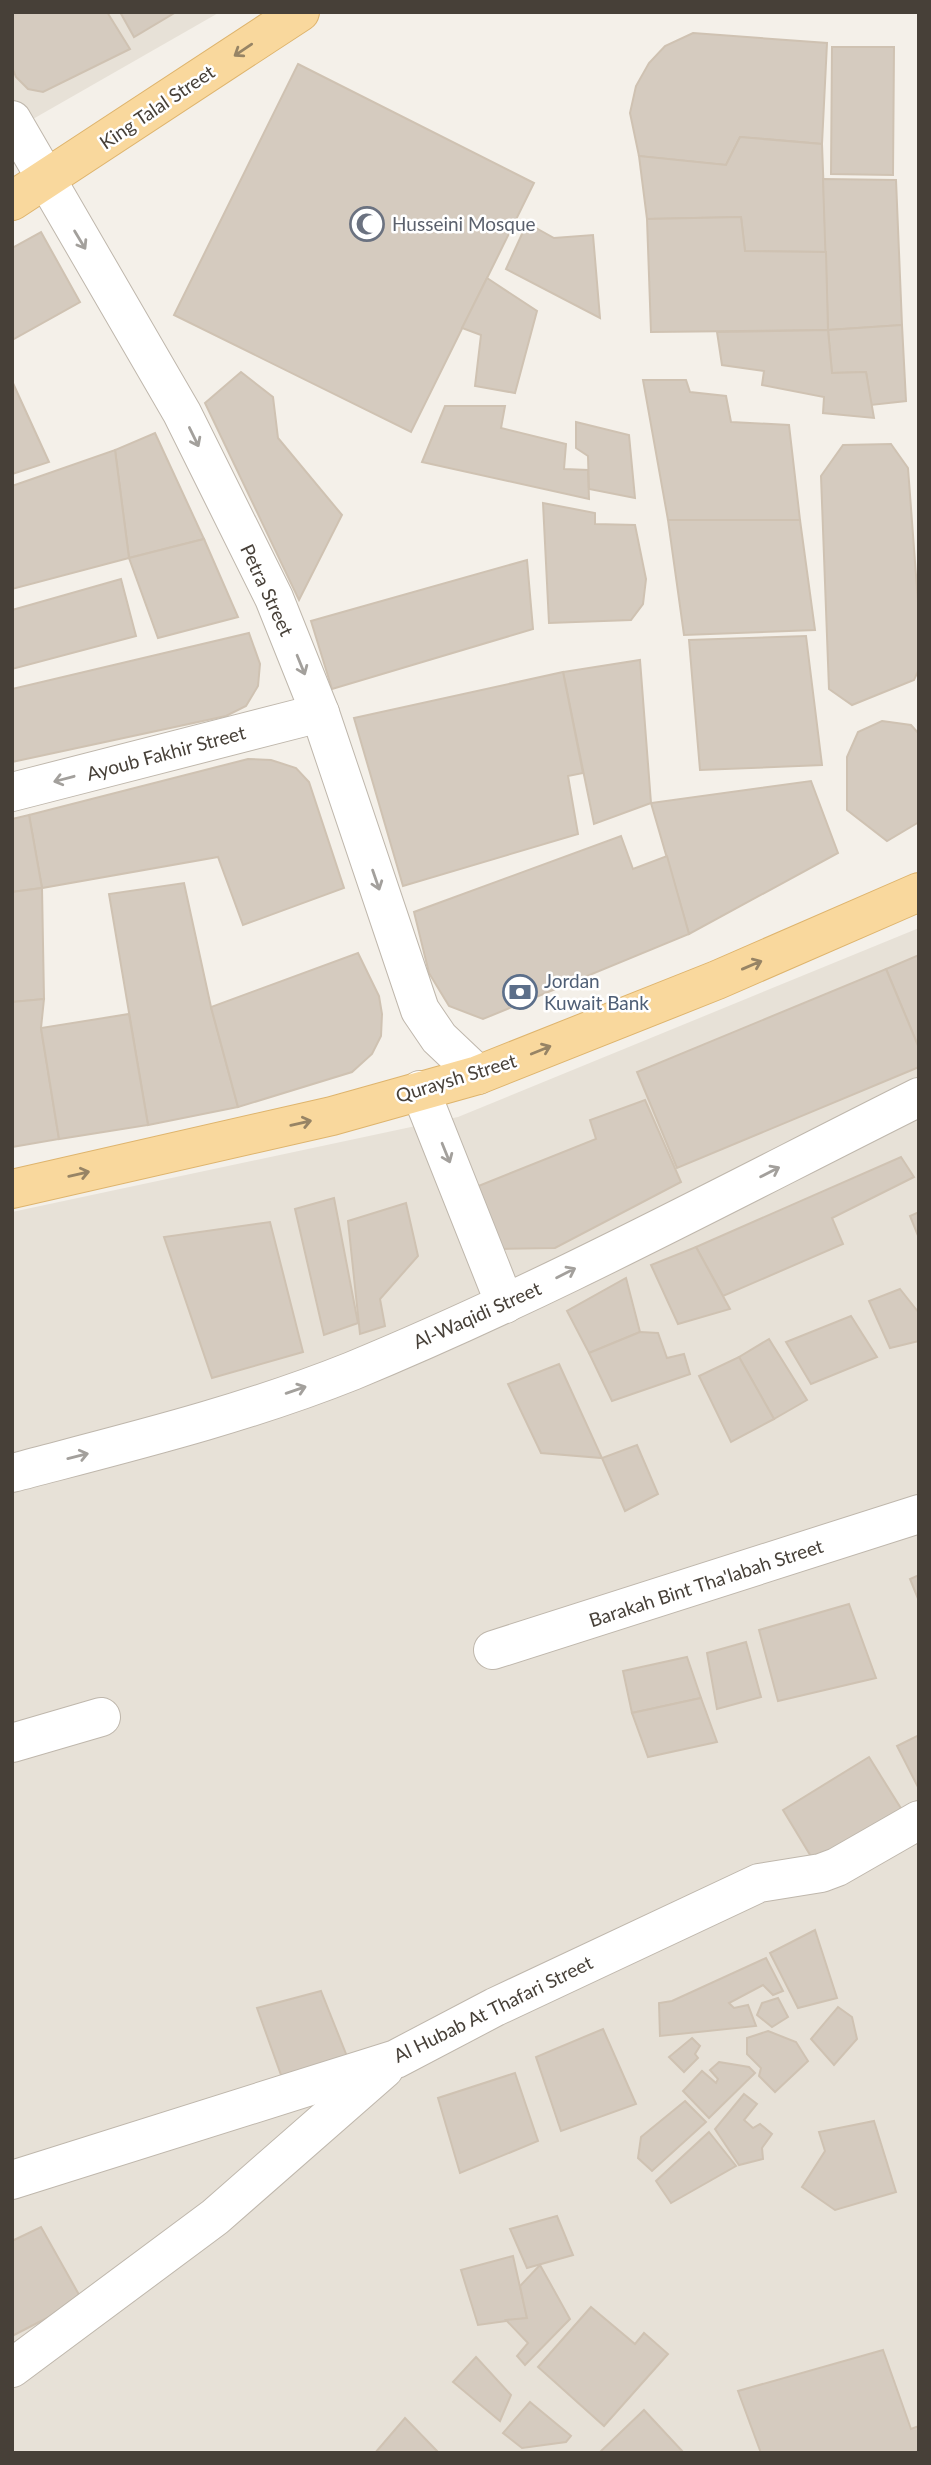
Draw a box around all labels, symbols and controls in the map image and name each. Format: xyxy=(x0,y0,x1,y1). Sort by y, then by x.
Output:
one-way arrow xyxy=(234,43,253,57)
street label: King Talal Street xyxy=(95,60,219,154)
mosque icon: Husseini Mosque xyxy=(348,205,386,243)
place label: Husseini Mosque xyxy=(392,212,536,235)
one-way arrow xyxy=(74,230,88,250)
one-way arrow xyxy=(187,426,201,447)
street label: Petra Street xyxy=(236,540,299,640)
one-way arrow xyxy=(295,654,308,675)
street label: Ayoub Fakhir Street xyxy=(84,720,248,785)
one-way arrow xyxy=(54,773,76,786)
one-way arrow xyxy=(371,868,383,890)
one-way arrow xyxy=(741,958,763,971)
place label: Jordan Kuwait Bank xyxy=(544,969,649,1014)
bank icon: Jordan Kuwait Bank xyxy=(501,973,539,1011)
one-way arrow xyxy=(530,1042,552,1055)
street label: Quraysh Street xyxy=(393,1048,519,1107)
one-way arrow xyxy=(289,1116,312,1129)
one-way arrow xyxy=(440,1142,453,1163)
one-way arrow xyxy=(759,1164,780,1178)
one-way arrow xyxy=(67,1166,90,1180)
one-way arrow xyxy=(555,1266,576,1280)
street label: Al-Waqidi Street xyxy=(409,1276,544,1353)
one-way arrow xyxy=(285,1383,307,1396)
one-way arrow xyxy=(66,1449,89,1462)
street label: Barakah Bint Tha'labah Street xyxy=(586,1534,826,1631)
street label: Al Hubab At Thafari Street xyxy=(389,1950,596,2067)

